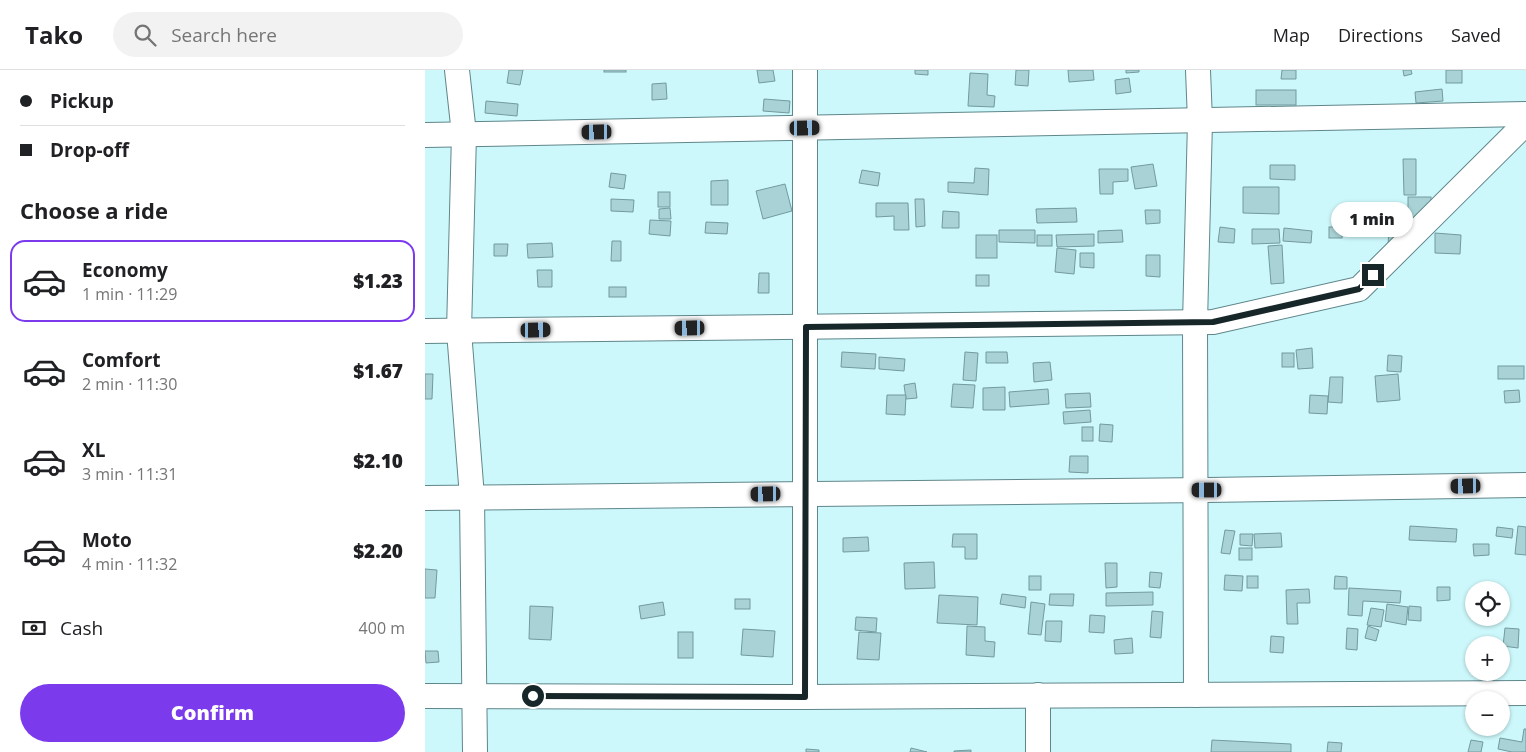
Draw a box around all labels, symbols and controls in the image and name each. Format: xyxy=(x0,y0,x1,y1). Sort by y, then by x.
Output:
search box xyxy=(113,12,463,57)
text: Tako xyxy=(25,18,83,51)
icon: search xyxy=(131,21,159,49)
text: Search here xyxy=(171,22,277,48)
text: Map xyxy=(1273,23,1310,47)
text: Directions xyxy=(1338,23,1423,47)
text: Saved xyxy=(1451,23,1501,47)
text: Pickup xyxy=(50,88,114,114)
car xyxy=(789,120,820,136)
car xyxy=(581,124,612,140)
text: Drop-off xyxy=(50,137,129,163)
text: Choose a ride xyxy=(20,195,168,225)
callout: 1 min xyxy=(1332,202,1414,238)
text: 1 min xyxy=(1349,208,1395,230)
text: Economy xyxy=(82,257,168,283)
icon: car xyxy=(22,259,67,304)
route end xyxy=(1362,264,1384,286)
text: $1.23 xyxy=(353,268,403,294)
text: 1 min · 11:29 xyxy=(82,283,177,305)
car xyxy=(674,320,705,336)
car xyxy=(520,322,551,338)
text: Comfort xyxy=(82,347,161,373)
icon: car xyxy=(22,349,67,394)
text: $1.67 xyxy=(353,358,403,384)
text: 2 min · 11:30 xyxy=(82,373,177,395)
text: XL xyxy=(82,437,105,463)
icon: car xyxy=(22,439,67,484)
text: $2.10 xyxy=(353,448,403,474)
text: 3 min · 11:31 xyxy=(82,463,177,485)
car xyxy=(1450,478,1481,494)
car xyxy=(1192,483,1222,498)
car xyxy=(750,486,781,502)
text: Moto xyxy=(82,527,132,553)
icon: car xyxy=(22,529,67,574)
text: $2.20 xyxy=(353,538,403,564)
text: 4 min · 11:32 xyxy=(82,553,177,575)
map controls xyxy=(1465,581,1510,736)
button: locate xyxy=(1465,581,1510,626)
icon: cash xyxy=(20,614,48,642)
text: Cash xyxy=(60,615,103,641)
text: 400 m xyxy=(359,617,405,639)
button: + xyxy=(1465,636,1510,681)
button: Confirm xyxy=(20,684,405,742)
route start xyxy=(522,685,544,707)
button: − xyxy=(1465,691,1510,736)

